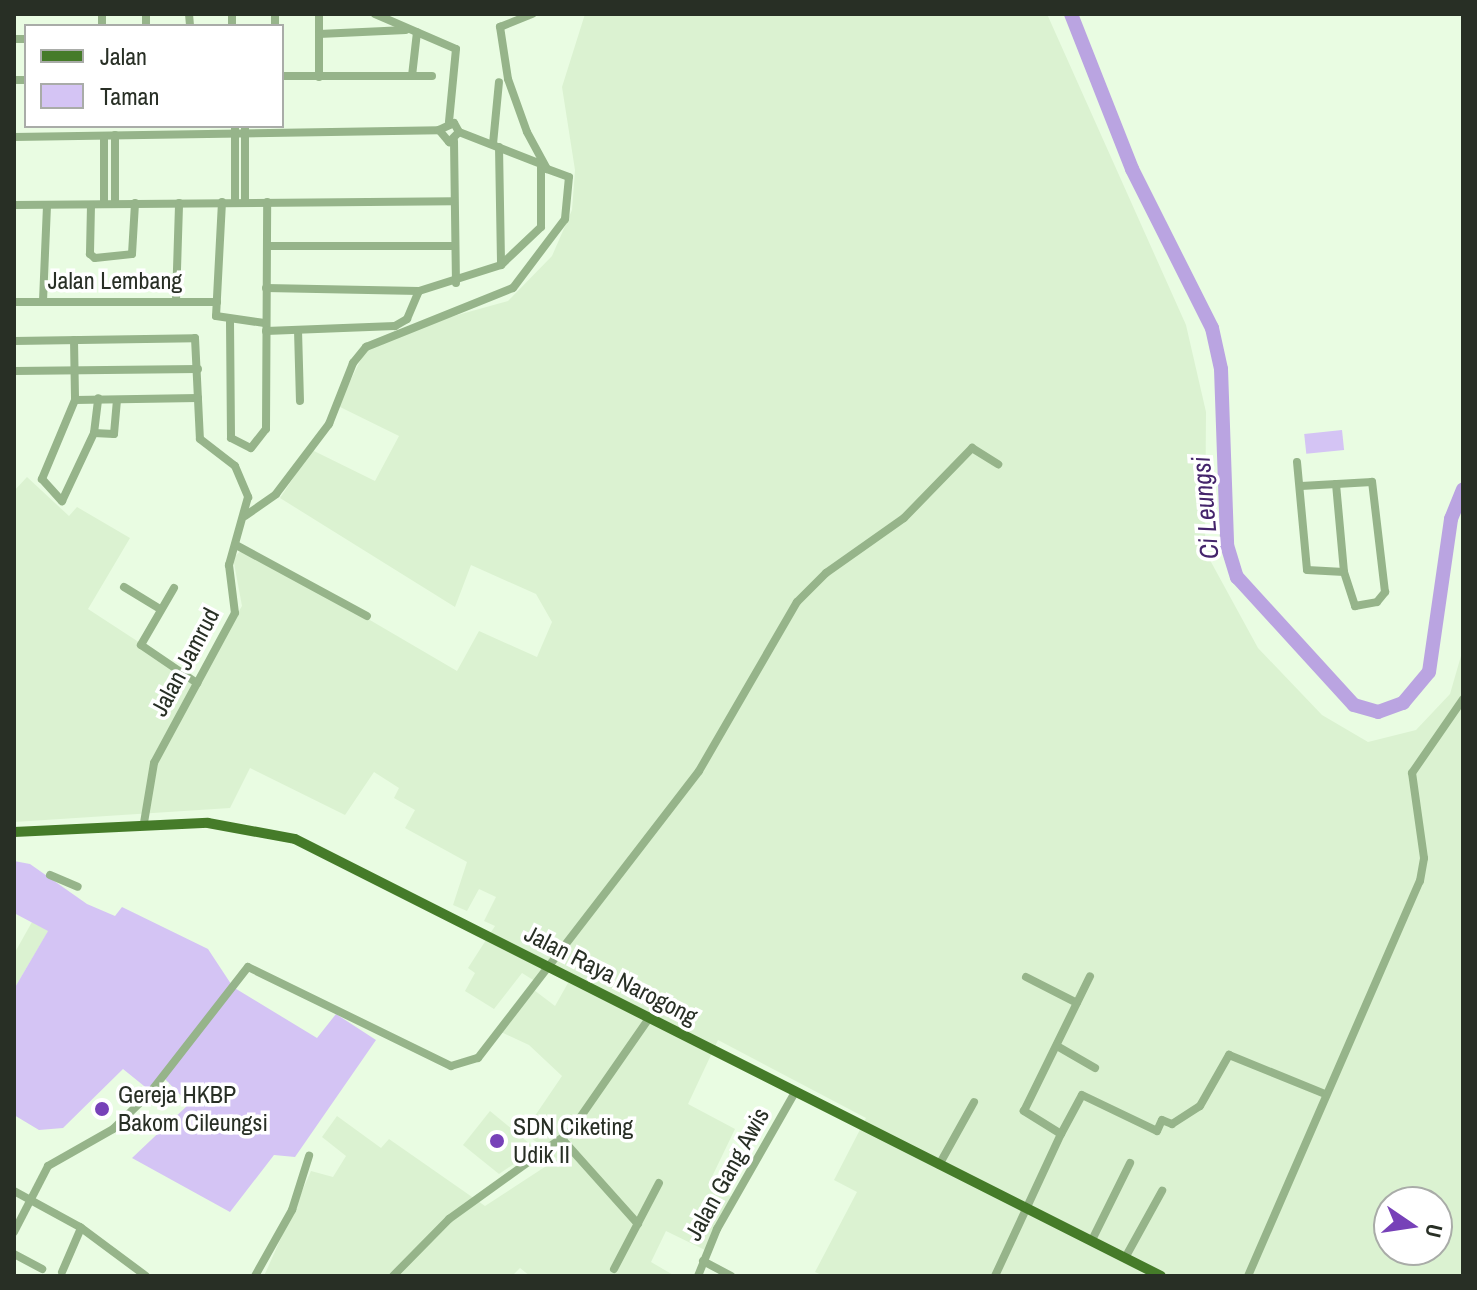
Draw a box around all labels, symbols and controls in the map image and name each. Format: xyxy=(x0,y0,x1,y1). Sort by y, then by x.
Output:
legend xyxy=(24,24,284,128)
text: Jalan xyxy=(100,40,147,72)
text: Taman xyxy=(100,80,159,112)
street label: Jalan Lembang xyxy=(48,267,182,295)
water label: Ci Leungsi xyxy=(1185,455,1225,561)
street label: Jalan Jamrud xyxy=(145,603,225,721)
street label: Jalan Raya Narogong xyxy=(520,919,702,1031)
place label: Gereja HKBP Bakom Cileungsi xyxy=(118,1081,268,1137)
marker: Gereja HKBP Bakom Cileungsi xyxy=(93,1100,111,1118)
street label: Jalan Gang Awis xyxy=(678,1102,776,1246)
place label: SDN Ciketing Udik II xyxy=(513,1113,633,1169)
marker: SDN Ciketing Udik II xyxy=(488,1132,506,1150)
north arrow xyxy=(1373,1186,1453,1266)
text: U xyxy=(1418,1221,1451,1241)

